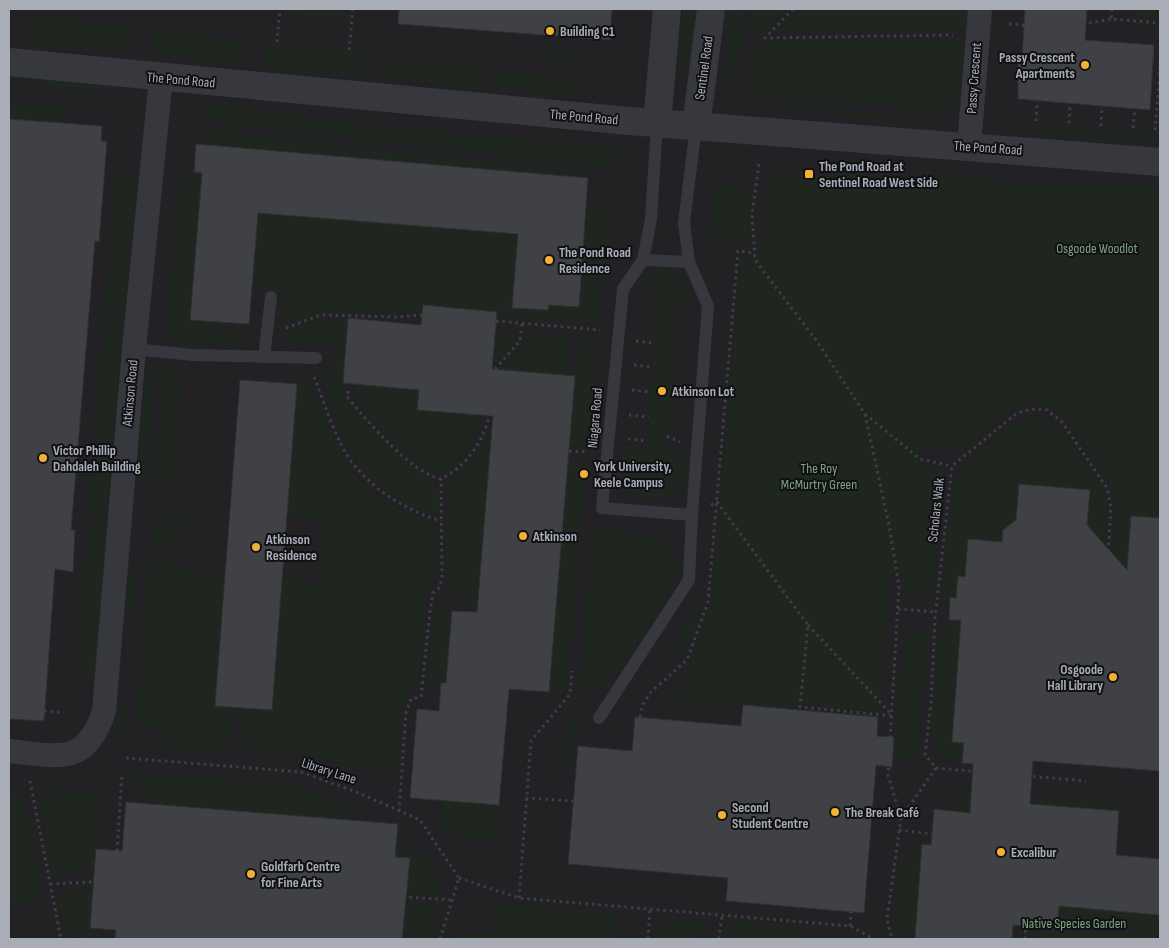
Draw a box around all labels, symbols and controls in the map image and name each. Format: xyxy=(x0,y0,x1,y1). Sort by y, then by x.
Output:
place label: Building C1 xyxy=(560,23,615,40)
marker: Building C1 xyxy=(544,25,556,37)
street label: Sentinel Road xyxy=(691,35,717,101)
street label: Passy Crescent xyxy=(963,42,985,114)
place label: Passy Crescent Apartments xyxy=(999,49,1075,82)
marker: Passy Crescent Apartments xyxy=(1079,59,1091,71)
street label: The Pond Road xyxy=(146,69,216,91)
street label: The Pond Road xyxy=(549,106,619,128)
street label: The Pond Road xyxy=(953,137,1023,159)
place label: The Pond Road at Sentinel Road West Side xyxy=(819,158,938,191)
marker: The Pond Road at Sentinel Road West Side xyxy=(803,168,815,180)
park label: Osgoode Woodlot xyxy=(1056,240,1138,257)
place label: The Pond Road Residence xyxy=(559,244,631,277)
marker: The Pond Road Residence xyxy=(543,254,555,266)
street label: Atkinson Road xyxy=(119,359,141,428)
place label: Atkinson Lot xyxy=(671,383,735,400)
marker: Atkinson Lot xyxy=(656,385,668,397)
street label: Niagara Road xyxy=(584,387,606,449)
place label: Victor Phillip Dahdaleh Building xyxy=(53,442,141,475)
marker: Victor Phillip Dahdaleh Building xyxy=(37,452,49,464)
place label: York University, Keele Campus xyxy=(594,458,672,491)
park label: The Roy McMurtry Green xyxy=(781,460,857,493)
marker: York University, Keele Campus xyxy=(578,468,590,480)
street label: Scholars Walk xyxy=(924,476,948,543)
place label: Atkinson xyxy=(532,528,577,545)
marker: Atkinson xyxy=(517,530,529,542)
place label: Atkinson Residence xyxy=(265,531,317,564)
marker: Atkinson Residence xyxy=(250,541,262,553)
place label: Osgoode Hall Library xyxy=(1047,661,1103,694)
marker: Osgoode Hall Library xyxy=(1107,671,1119,683)
street label: Library Lane xyxy=(299,754,359,788)
place label: Second Student Centre xyxy=(732,799,808,832)
place label: The Break Café xyxy=(845,804,919,821)
marker: The Break Café xyxy=(829,806,841,818)
marker: Second Student Centre xyxy=(716,809,728,821)
place label: Excalibur xyxy=(1011,844,1057,861)
marker: Excalibur xyxy=(995,846,1007,858)
place label: Goldfarb Centre for Fine Arts xyxy=(261,858,340,891)
marker: Goldfarb Centre for Fine Arts xyxy=(245,868,257,880)
park label: Native Species Garden xyxy=(1022,915,1126,932)

